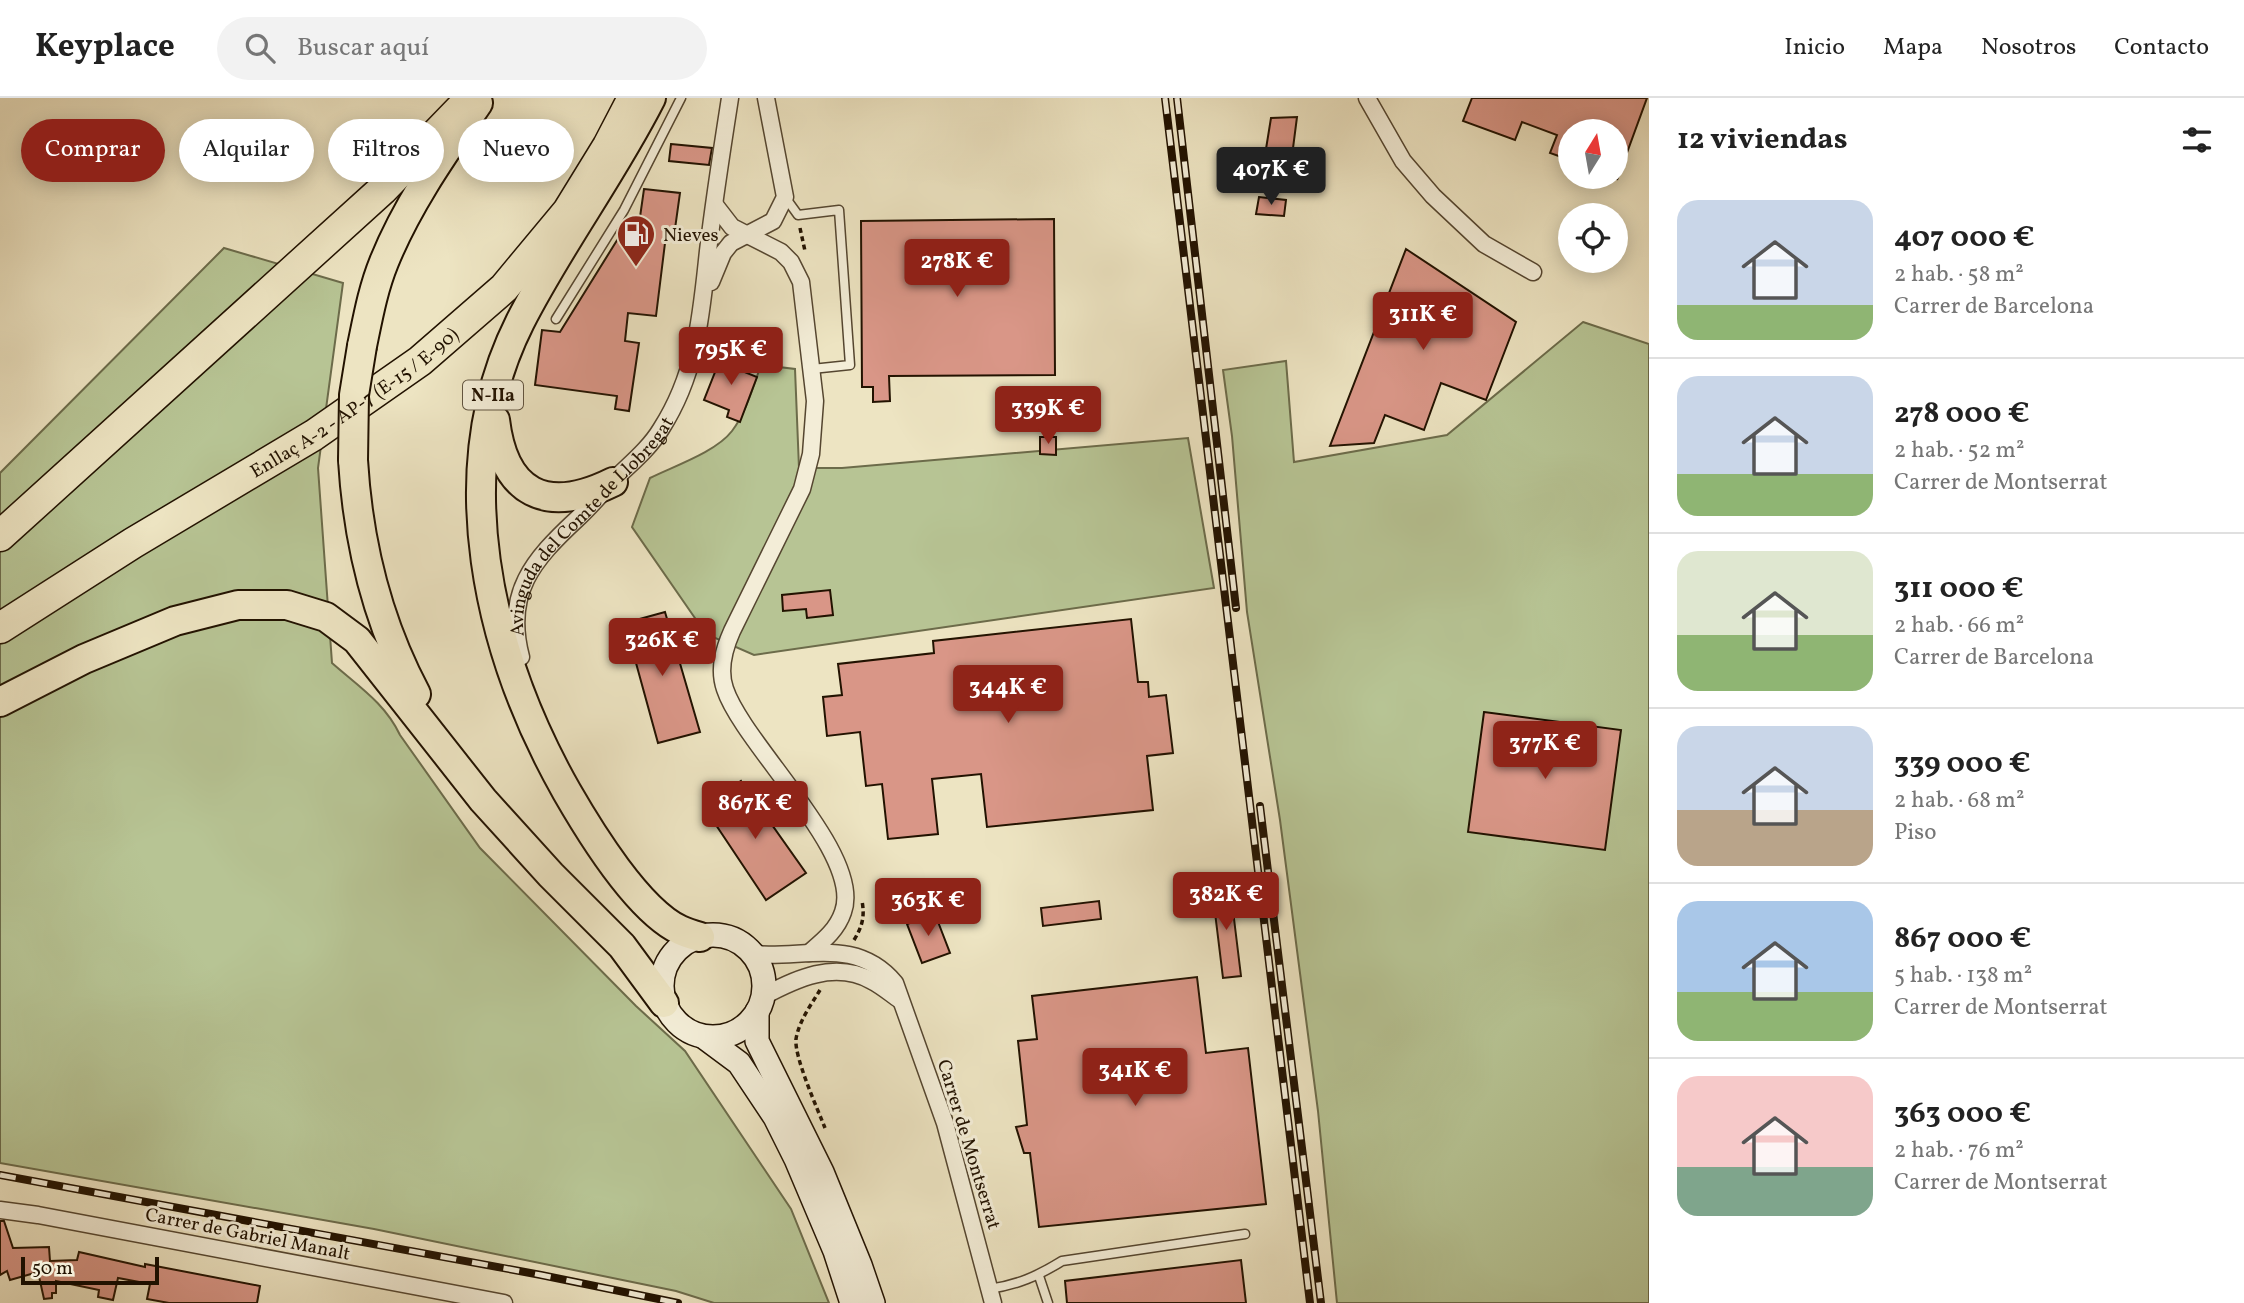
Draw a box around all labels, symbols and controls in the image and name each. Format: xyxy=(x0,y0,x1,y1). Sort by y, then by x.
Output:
search box xyxy=(217,17,707,80)
text: Keyplace xyxy=(35,25,175,71)
icon: search xyxy=(241,29,279,67)
text: Buscar aquí xyxy=(297,30,429,66)
text: Inicio xyxy=(1784,31,1845,65)
text: Mapa xyxy=(1883,31,1943,65)
text: Nosotros xyxy=(1981,31,2076,65)
text: Contacto xyxy=(2114,31,2209,65)
chip: Comprar xyxy=(21,119,165,182)
chip: Alquilar xyxy=(179,119,314,182)
chip: Filtros xyxy=(328,119,444,182)
chip: Nuevo xyxy=(458,119,574,182)
north arrow xyxy=(1558,119,1628,189)
map controls xyxy=(1558,119,1628,273)
text: 12 viviendas xyxy=(1677,119,1848,161)
icon: filters xyxy=(2178,121,2216,159)
pin: 407K € xyxy=(1214,148,1328,207)
text: 407K € xyxy=(1233,154,1309,186)
button: locate xyxy=(1558,203,1628,273)
fuel station icon: Nieves xyxy=(615,213,657,268)
text: 407 000 € xyxy=(1894,217,2035,259)
place label: Nieves xyxy=(663,223,719,249)
icon: home xyxy=(1733,228,1817,312)
pin: 278K € xyxy=(900,240,1014,299)
text: 278K € xyxy=(920,246,994,278)
text: 2 hab. · 58 m² xyxy=(1894,259,2024,291)
text: Carrer de Barcelona xyxy=(1894,291,2094,323)
pin: 311K € xyxy=(1366,292,1480,352)
text: 311K € xyxy=(1389,299,1457,331)
street label: Enllaç A-2 - AP-7 (E-15 / E-90) xyxy=(246,322,465,485)
pin: 795K € xyxy=(674,328,788,387)
text: 795K € xyxy=(695,334,767,366)
road number: N-IIa xyxy=(463,380,523,410)
pin: 339K € xyxy=(991,386,1105,446)
text: 339K € xyxy=(1011,393,1085,425)
text: 278 000 € xyxy=(1894,393,2030,435)
icon: home xyxy=(1733,404,1817,488)
street label: Avinguda del Comte de Llobregat xyxy=(505,412,681,637)
text: 2 hab. · 52 m² xyxy=(1894,435,2024,467)
text: Carrer de Montserrat xyxy=(1894,467,2108,499)
text: 311 000 € xyxy=(1894,568,2024,610)
icon: home xyxy=(1733,579,1817,663)
text: 2 hab. · 66 m² xyxy=(1894,610,2024,642)
pin: 326K € xyxy=(605,618,719,678)
text: 326K € xyxy=(625,625,699,657)
text: Carrer de Barcelona xyxy=(1894,642,2094,674)
pin: 344K € xyxy=(951,666,1065,725)
text: 344K € xyxy=(969,672,1047,704)
pin: 377K € xyxy=(1488,722,1602,781)
text: 377K € xyxy=(1509,728,1581,760)
text: 339 000 € xyxy=(1894,743,2031,785)
icon: home xyxy=(1733,754,1817,838)
pin: 867K € xyxy=(698,782,812,841)
text: 2 hab. · 68 m² xyxy=(1894,785,2024,817)
text: 867K € xyxy=(718,788,792,820)
text: Piso xyxy=(1894,817,1936,849)
pin: 382K € xyxy=(1169,872,1283,932)
pin: 363K € xyxy=(871,878,985,938)
text: 382K € xyxy=(1189,879,1263,911)
text: 363K € xyxy=(891,885,965,917)
text: 867 000 € xyxy=(1894,918,2031,960)
icon: home xyxy=(1733,929,1817,1013)
text: 5 hab. · 138 m² xyxy=(1894,960,2032,992)
text: Carrer de Montserrat xyxy=(1894,992,2108,1024)
pin: 341K € xyxy=(1078,1048,1192,1108)
text: 341K € xyxy=(1098,1055,1172,1087)
street label: Carrer de Montserrat xyxy=(930,1056,1006,1233)
text: 363 000 € xyxy=(1894,1093,2031,1135)
icon: home xyxy=(1733,1104,1817,1188)
text: 2 hab. · 76 m² xyxy=(1894,1135,2024,1167)
text: Carrer de Montserrat xyxy=(1894,1167,2108,1199)
street label: Carrer de Gabriel Manalt xyxy=(143,1202,353,1268)
scale bar xyxy=(21,1254,159,1286)
text: 50 m xyxy=(32,1256,73,1282)

